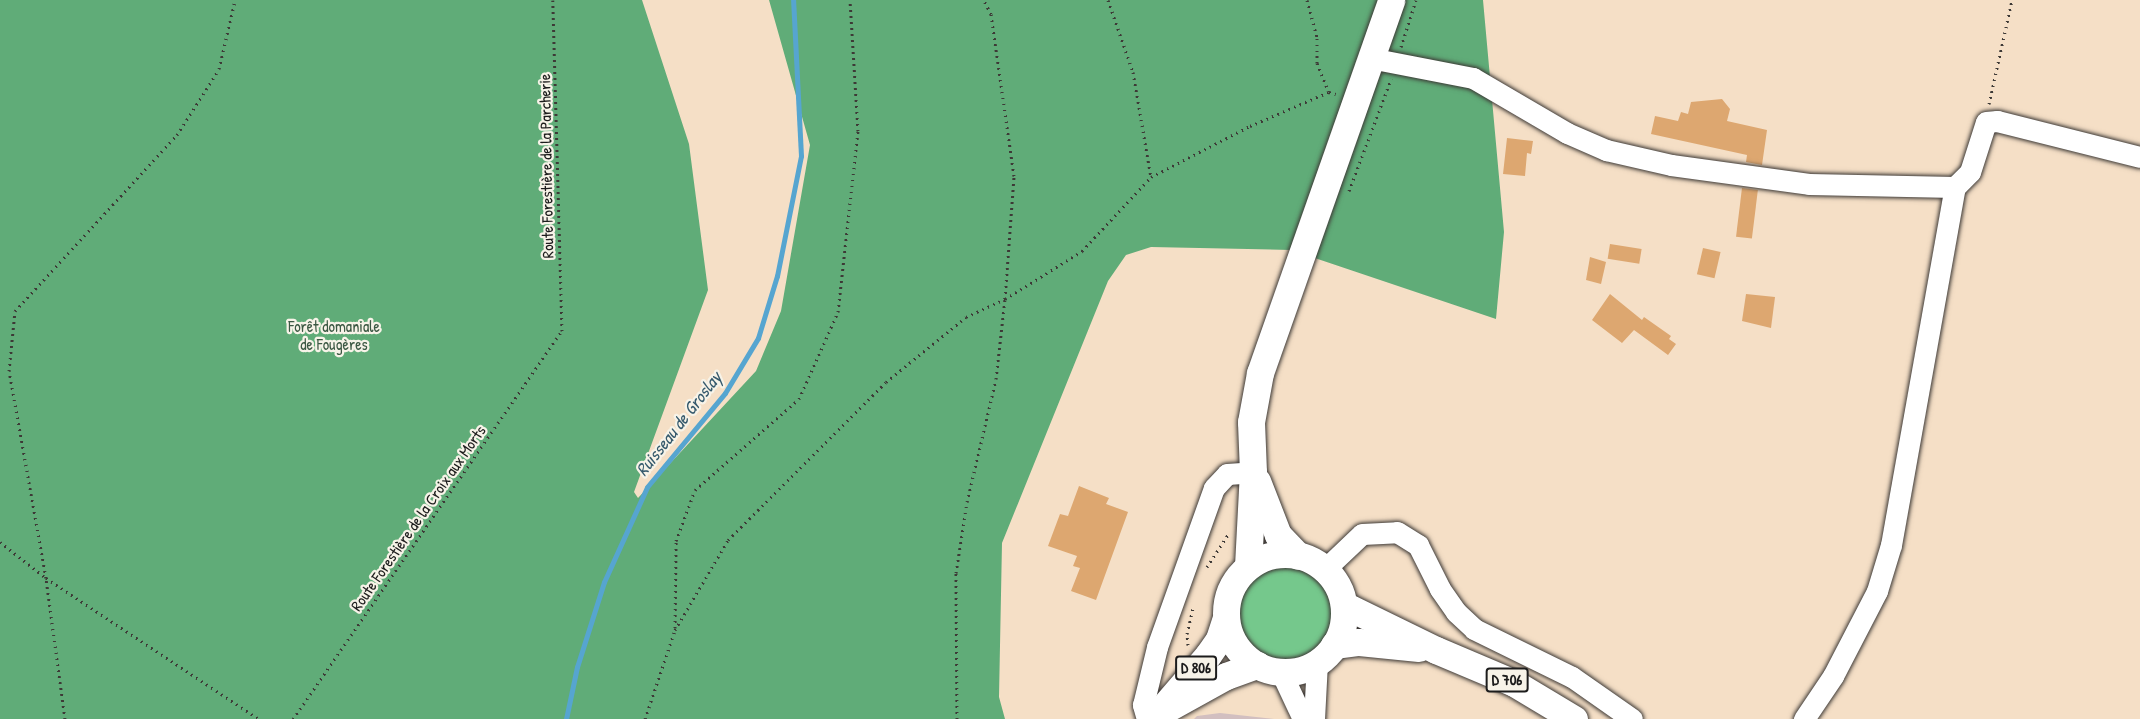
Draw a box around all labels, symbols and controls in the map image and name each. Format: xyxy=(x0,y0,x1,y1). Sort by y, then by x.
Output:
street label: Route Forestière de la Parcherie xyxy=(535,74,557,258)
park label: Forêt domaniale de Fougères xyxy=(288,316,380,354)
water label: Ruisseau de Groslay xyxy=(632,368,726,480)
street label: Route Forestière de la Croix aux Morts xyxy=(346,422,490,614)
road number: D 806 xyxy=(1175,656,1217,680)
road number: D 706 xyxy=(1484,668,1530,692)

